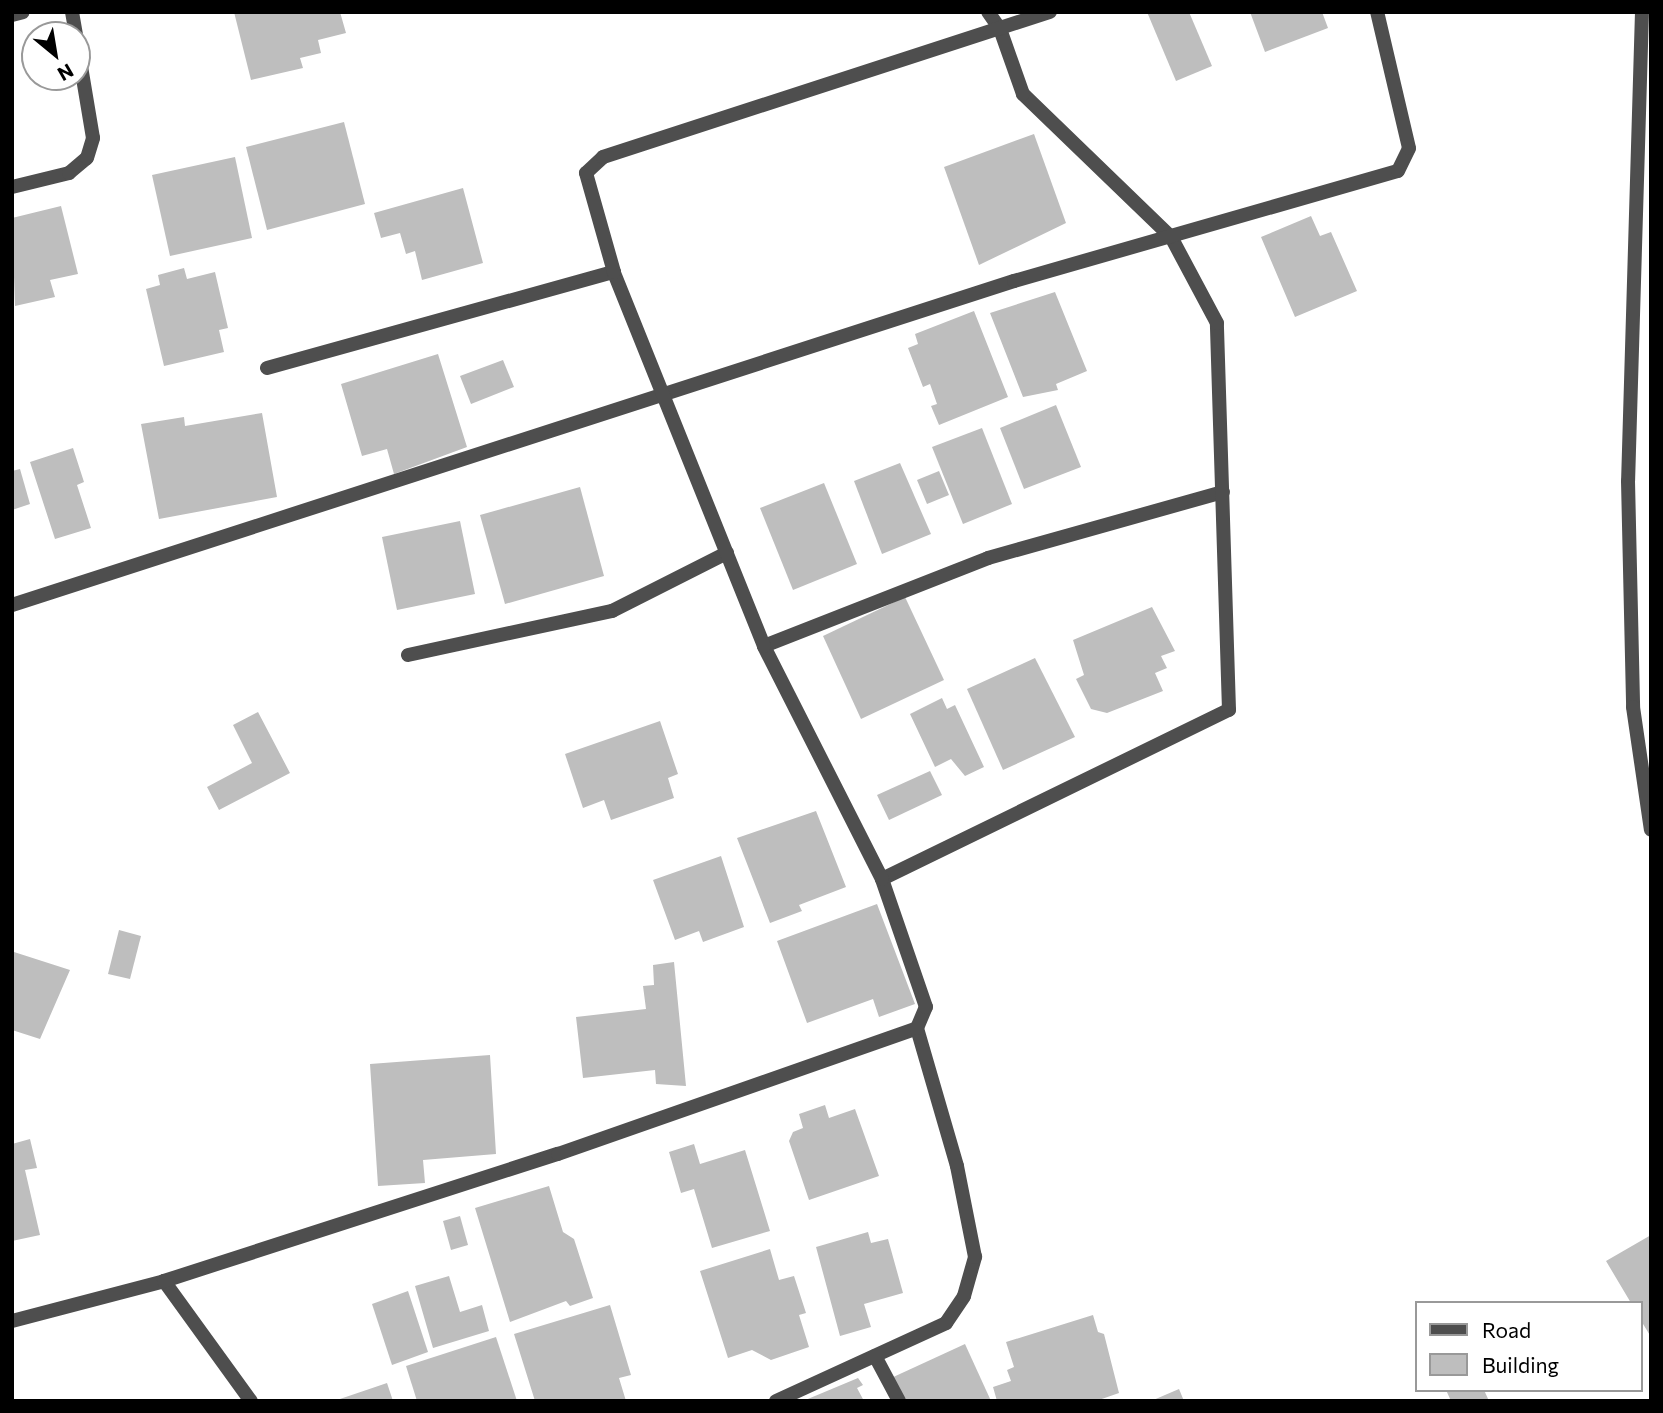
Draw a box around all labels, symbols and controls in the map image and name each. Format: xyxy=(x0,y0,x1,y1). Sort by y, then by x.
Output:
north arrow xyxy=(21,21,91,91)
text: N xyxy=(54,59,78,86)
legend xyxy=(1414,1301,1642,1392)
text: Road xyxy=(1482,1317,1531,1342)
text: Building xyxy=(1482,1352,1559,1377)

